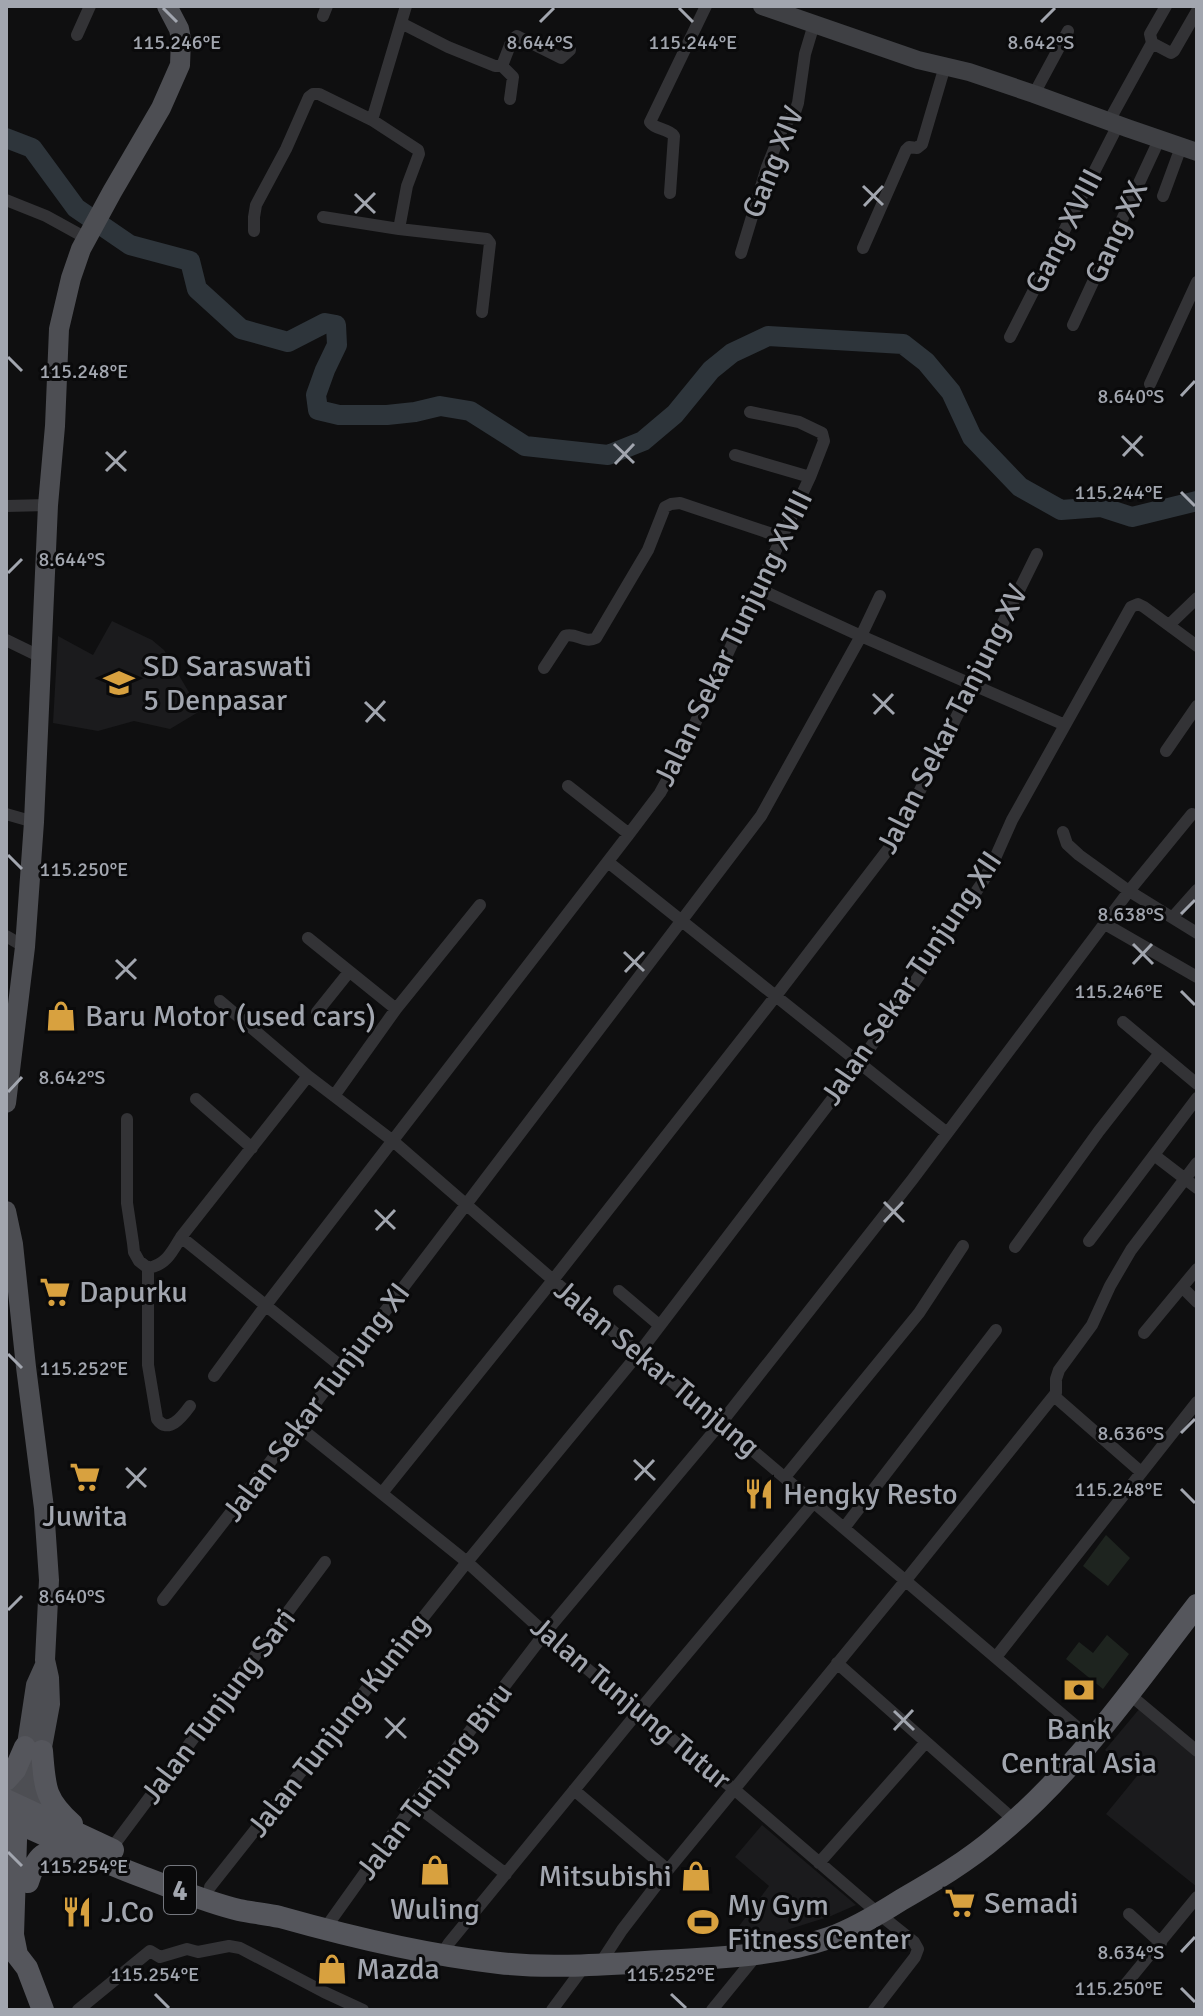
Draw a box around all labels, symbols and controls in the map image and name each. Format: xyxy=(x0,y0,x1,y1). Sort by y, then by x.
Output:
text: 115.246°E xyxy=(133,30,221,55)
text: 8.644°S xyxy=(507,30,573,55)
text: 115.244°E xyxy=(649,30,737,55)
text: 8.642°S xyxy=(1008,30,1074,55)
street label: Gang XIV xyxy=(734,101,813,223)
street label: Gang XVIII xyxy=(1017,163,1111,300)
street label: Gang XX xyxy=(1077,175,1156,289)
text: 115.248°E xyxy=(40,359,128,384)
text: 8.640°S xyxy=(1098,384,1164,409)
text: 115.244°E xyxy=(1075,480,1163,505)
street label: Jalan Sekar Tunjung XVIII xyxy=(646,484,821,792)
text: 8.644°S xyxy=(39,547,105,572)
street label: Jalan Sekar Tanjung XV xyxy=(869,579,1036,860)
place label: SD Saraswati 5 Denpasar xyxy=(143,648,312,719)
school or university icon: SD Saraswati 5 Denpasar xyxy=(102,666,136,700)
street label: Jalan Sekar Tunjung XII xyxy=(813,844,1010,1112)
text: 115.250°E xyxy=(40,857,128,882)
text: 8.638°S xyxy=(1098,902,1164,927)
text: 115.246°E xyxy=(1075,979,1163,1004)
place label: Baru Motor (used cars) xyxy=(85,998,376,1035)
shop icon: Baru Motor (used cars) xyxy=(44,999,78,1033)
text: 8.642°S xyxy=(39,1065,105,1090)
street label: Jalan Sekar Tunjung xyxy=(547,1272,767,1465)
place label: Dapurku xyxy=(79,1274,188,1311)
supermarket icon: Dapurku xyxy=(38,1275,72,1309)
street label: Jalan Sekar Tunjung XI xyxy=(215,1276,418,1529)
text: 115.252°E xyxy=(40,1356,128,1381)
text: 8.636°S xyxy=(1098,1421,1164,1446)
supermarket icon: Juwita xyxy=(68,1460,102,1494)
place label: Hengky Resto xyxy=(783,1476,958,1513)
restaurant icon: Hengky Resto xyxy=(742,1477,776,1511)
text: 115.248°E xyxy=(1075,1477,1163,1502)
place label: Juwita xyxy=(42,1498,128,1535)
text: 8.640°S xyxy=(39,1584,105,1609)
street label: Jalan Tunjung Sari xyxy=(133,1601,304,1811)
street label: Jalan Tunjung Kuning xyxy=(239,1606,437,1845)
street label: Jalan Tunjung Tutur xyxy=(523,1609,738,1798)
bank icon: Bank Central Asia xyxy=(1062,1673,1096,1707)
street label: Jalan Tunjung Biru xyxy=(348,1675,521,1887)
place label: Bank Central Asia xyxy=(1001,1711,1157,1782)
shop icon: Wuling xyxy=(418,1853,452,1887)
text: 115.254°E xyxy=(40,1854,128,1879)
place label: Mitsubishi xyxy=(538,1858,672,1895)
shop icon: Mitsubishi xyxy=(679,1859,713,1893)
road number: 4 xyxy=(164,1866,196,1914)
place label: Semadi xyxy=(984,1885,1079,1922)
supermarket icon: Semadi xyxy=(943,1886,977,1920)
place label: My Gym Fitness Center xyxy=(727,1887,911,1958)
place label: Wuling xyxy=(390,1891,480,1928)
place label: J.Co xyxy=(101,1894,154,1931)
restaurant icon: J.Co xyxy=(60,1895,94,1929)
sports icon: My Gym Fitness Center xyxy=(686,1905,720,1939)
text: 8.634°S xyxy=(1098,1940,1164,1965)
place label: Mazda xyxy=(356,1951,440,1988)
shop icon: Mazda xyxy=(315,1952,349,1986)
text: 115.254°E xyxy=(111,1962,199,1987)
text: 115.252°E xyxy=(627,1962,715,1987)
text: 115.250°E xyxy=(1075,1976,1163,2001)

